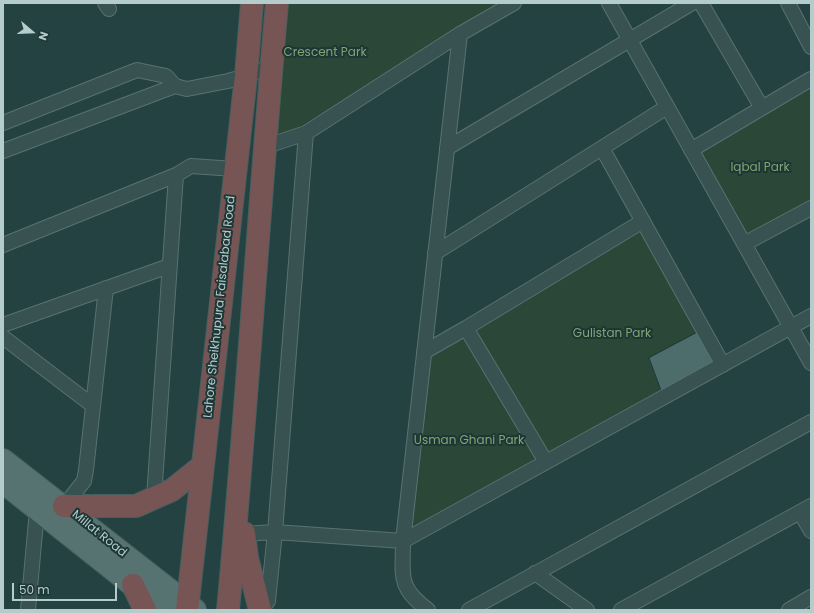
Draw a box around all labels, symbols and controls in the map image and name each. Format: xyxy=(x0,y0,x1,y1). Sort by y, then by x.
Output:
north arrow xyxy=(12,12,52,52)
text: N xyxy=(34,29,52,42)
park label: Crescent Park xyxy=(283,46,367,60)
park label: Iqbal Park xyxy=(730,161,790,175)
street label: Lahore Sheikhupura Faisalabad Road xyxy=(201,195,239,419)
park label: Gulistan Park xyxy=(573,327,651,341)
park label: Usman Ghani Park xyxy=(414,434,524,448)
street label: Millat Road xyxy=(69,508,129,560)
scale bar xyxy=(14,575,119,601)
text: 50 m xyxy=(19,581,50,598)

